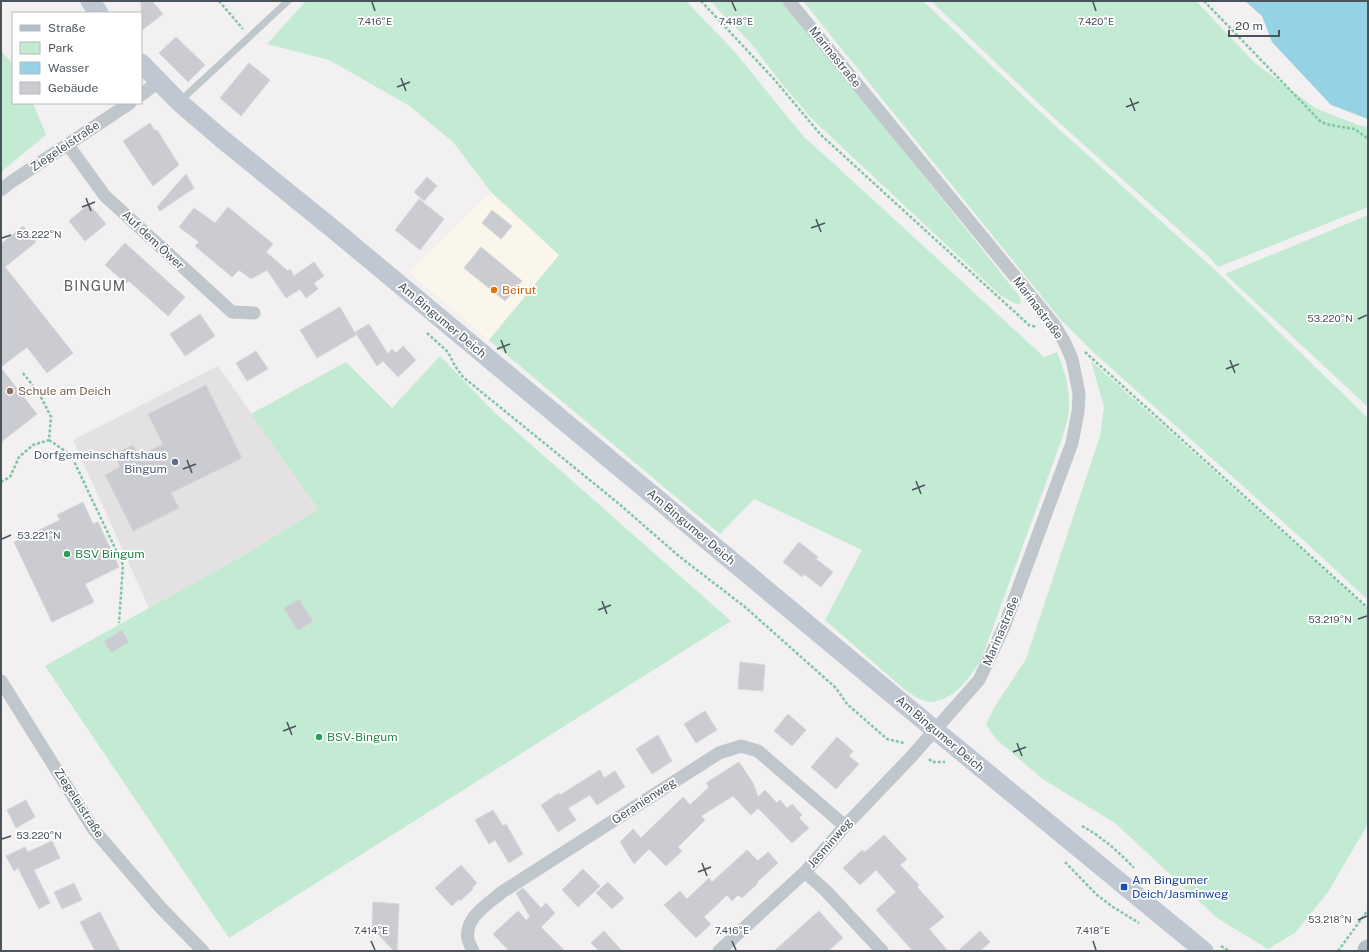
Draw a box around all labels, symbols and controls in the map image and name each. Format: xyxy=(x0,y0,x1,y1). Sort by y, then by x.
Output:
legend xyxy=(12,12,142,104)
scale bar xyxy=(1229,12,1279,38)
text: 7.416°E xyxy=(358,15,392,27)
text: 7.418°E xyxy=(719,15,753,27)
text: 7.420°E xyxy=(1078,15,1114,27)
text: 20 m xyxy=(1235,19,1263,33)
text: Straße xyxy=(48,21,86,35)
street label: Marinastraße xyxy=(806,24,864,90)
text: Park xyxy=(48,41,74,55)
text: Wasser xyxy=(48,61,89,75)
text: Gebäude xyxy=(48,81,98,95)
street label: Ziegeleistraße xyxy=(28,118,102,174)
street label: Auf dem Öwer xyxy=(119,208,187,273)
text: 53.222°N xyxy=(16,228,62,240)
street label: Marinastraße xyxy=(1010,274,1066,342)
district label: BINGUM xyxy=(64,278,126,294)
street label: Am Bingumer Deich xyxy=(395,279,489,361)
place label: Beirut xyxy=(502,283,537,297)
marker: Beirut xyxy=(489,285,499,295)
text: 53.220°N xyxy=(1307,312,1353,324)
place label: Schule am Deich xyxy=(18,384,111,398)
marker: Schule am Deich xyxy=(5,386,15,396)
place label: Dorfgemeinschaftshaus Bingum xyxy=(34,448,167,476)
marker: Dorfgemeinschaftshaus Bingum xyxy=(170,457,180,467)
street label: Am Bingumer Deich xyxy=(644,486,738,568)
text: 53.221°N xyxy=(17,529,61,541)
place label: BSV Bingum xyxy=(75,547,145,561)
marker: BSV Bingum xyxy=(62,549,72,559)
street label: Marinastraße xyxy=(980,594,1022,668)
text: 53.219°N xyxy=(1308,613,1352,625)
street label: Am Bingumer Deich xyxy=(893,693,987,775)
place label: BSV-Bingum xyxy=(327,730,398,744)
marker: BSV-Bingum xyxy=(314,732,324,742)
street label: Ziegeleistraße xyxy=(51,766,107,840)
street label: Geranienweg xyxy=(609,775,679,827)
street label: Jasminweg xyxy=(805,815,855,871)
text: 53.220°N xyxy=(16,829,62,841)
place label: Am Bingumer Deich/Jasminweg xyxy=(1132,873,1229,901)
marker: Am Bingumer Deich/Jasminweg xyxy=(1119,882,1129,892)
text: 53.218°N xyxy=(1308,913,1352,925)
text: 7.414°E xyxy=(354,924,388,936)
text: 7.416°E xyxy=(715,924,749,936)
text: 7.418°E xyxy=(1076,924,1110,936)

